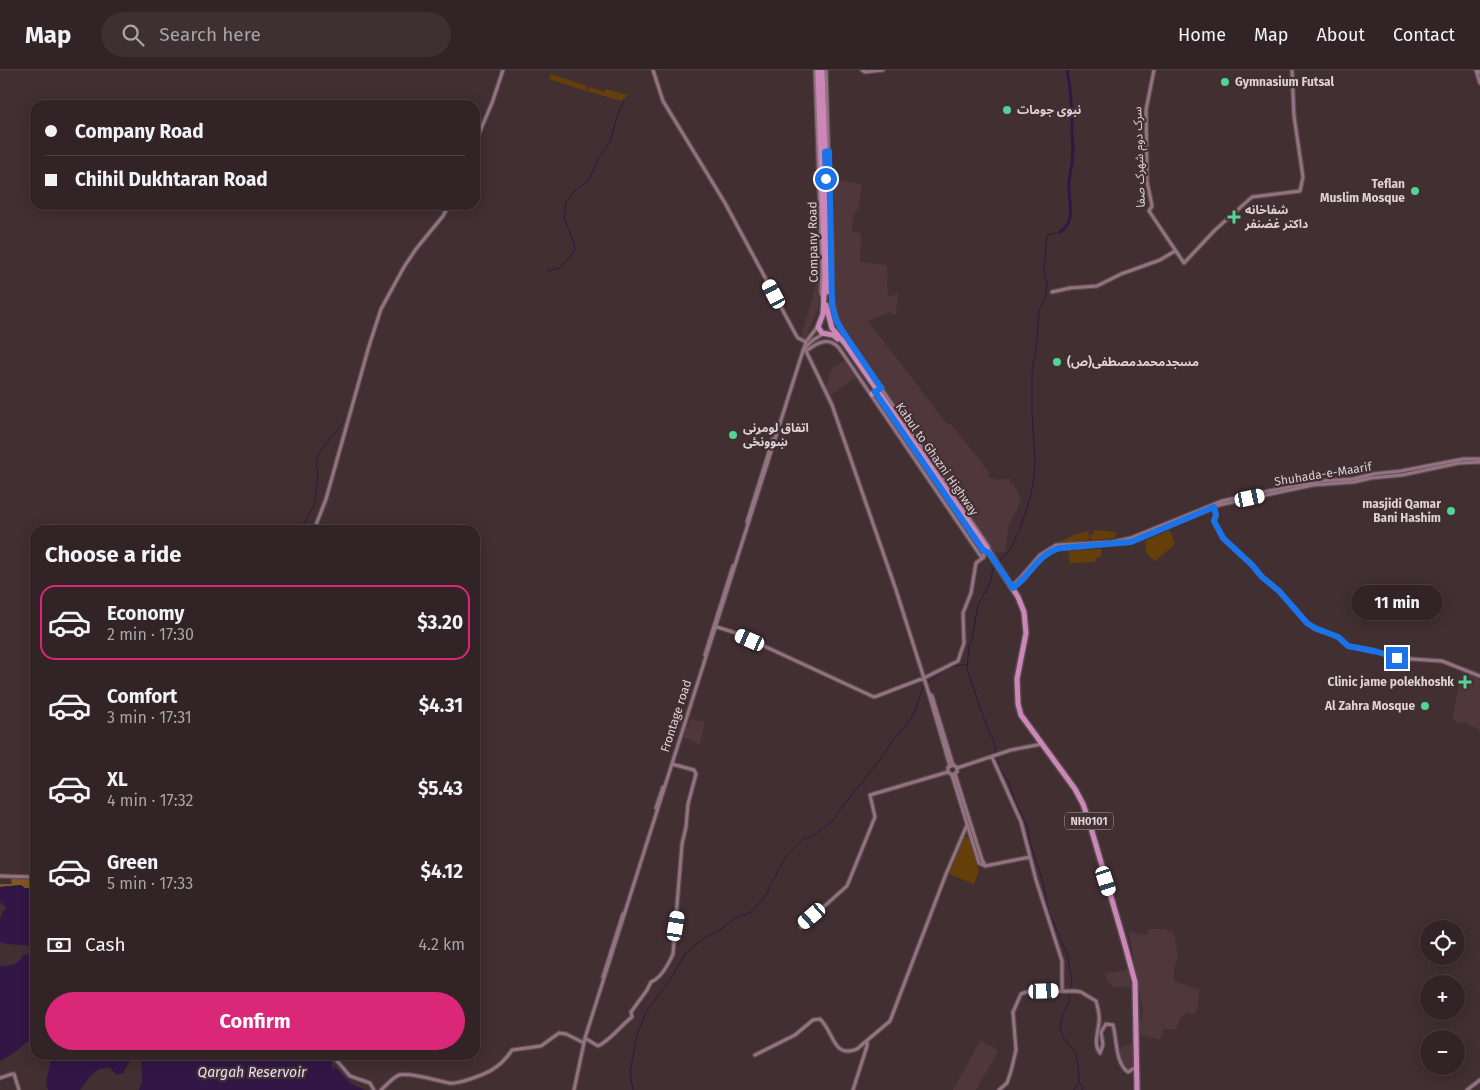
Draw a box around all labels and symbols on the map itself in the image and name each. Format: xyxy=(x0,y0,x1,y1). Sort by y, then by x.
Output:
place label: Gymnasium Futsal xyxy=(1235,75,1335,89)
marker: Gymnasium Futsal xyxy=(1219,76,1231,88)
place label: نبوی جومات xyxy=(1017,103,1082,117)
marker: نبوی جومات xyxy=(1001,104,1013,116)
street label: سرک دوم شهرک صفا xyxy=(1130,106,1150,208)
route start xyxy=(815,168,837,190)
place label: Teflan Muslim Mosque xyxy=(1320,177,1405,205)
marker: Teflan Muslim Mosque xyxy=(1409,185,1421,197)
street label: Company Road xyxy=(805,201,821,283)
place label: شفاخانه داکتر غضنفر xyxy=(1244,203,1308,231)
marker: شفاخانه داکتر غضنفر xyxy=(1227,210,1241,224)
car xyxy=(760,277,787,311)
place label: مسجدمحمدمصطفی(ص) xyxy=(1067,355,1199,369)
marker: مسجدمحمدمصطفی(ص) xyxy=(1051,356,1063,368)
street label: Kabul to Ghazni Highway xyxy=(893,400,981,518)
place label: اتفاق لومړنی ښوونځی xyxy=(743,421,809,449)
marker: اتفاق لومړنی ښوونځی xyxy=(727,429,739,441)
street label: Shuhada-e-Maarif xyxy=(1273,459,1374,489)
car xyxy=(1233,488,1266,508)
place label: masjidi Qamar Bani Hashim xyxy=(1362,497,1441,525)
marker: masjidi Qamar Bani Hashim xyxy=(1445,505,1457,517)
callout: 11 min xyxy=(1351,586,1443,620)
car xyxy=(733,627,766,653)
route end xyxy=(1386,647,1408,669)
place label: Clinic jame polekhoshk xyxy=(1328,675,1454,689)
marker: Clinic jame polekhoshk xyxy=(1458,675,1472,689)
street label: Frontage road xyxy=(658,678,694,754)
place label: Al Zahra Mosque xyxy=(1324,699,1415,713)
marker: Al Zahra Mosque xyxy=(1419,700,1431,712)
road number: NH0101 xyxy=(1065,812,1113,829)
car xyxy=(1094,864,1117,898)
car xyxy=(795,900,828,932)
car xyxy=(666,910,685,942)
car xyxy=(1028,983,1059,999)
water label: Qargah Reservoir xyxy=(198,1064,307,1081)

